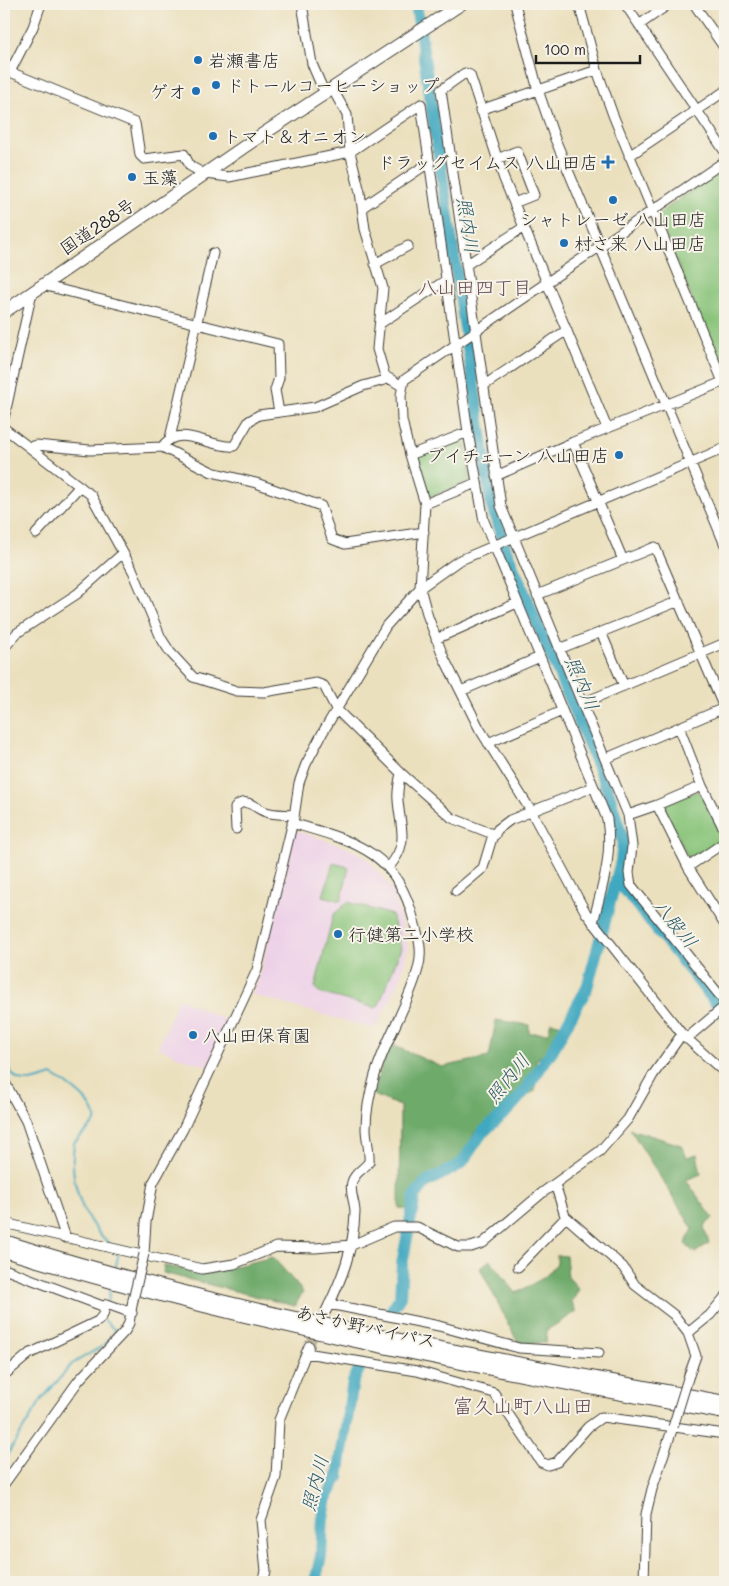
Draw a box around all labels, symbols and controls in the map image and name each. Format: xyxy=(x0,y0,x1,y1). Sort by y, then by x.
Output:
scale bar xyxy=(536,32,640,64)
text: 100 m xyxy=(544,39,586,59)
place label: 岩瀬書店 xyxy=(208,48,280,72)
marker: 岩瀬書店 xyxy=(192,54,204,66)
place label: ドトールコーヒーショップ xyxy=(226,73,439,97)
place label: ゲオ xyxy=(150,79,186,103)
marker: ドトールコーヒーショップ xyxy=(210,79,222,91)
marker: ゲオ xyxy=(190,85,202,97)
place label: トマト＆オニオン xyxy=(223,124,366,148)
marker: トマト＆オニオン xyxy=(207,130,219,142)
place label: ドラッグセイムス 八山田店 xyxy=(377,150,598,174)
marker: ドラッグセイムス 八山田店 xyxy=(602,156,614,168)
place label: 玉藻 xyxy=(142,165,178,189)
marker: 玉藻 xyxy=(126,171,138,183)
street label: 国道288号 xyxy=(55,192,139,260)
marker: シャトレーゼ 八山田店 xyxy=(607,194,619,206)
water label: 照内川 xyxy=(452,195,486,255)
place label: シャトレーゼ 八山田店 xyxy=(520,207,706,231)
place label: 村さ来 八山田店 xyxy=(574,231,706,255)
marker: 村さ来 八山田店 xyxy=(558,237,570,249)
district label: 八山田四丁目 xyxy=(418,274,532,299)
place label: ブイチェーン 八山田店 xyxy=(426,443,609,467)
marker: ブイチェーン 八山田店 xyxy=(613,449,625,461)
water label: 照内川 xyxy=(560,652,606,714)
water label: 八股川 xyxy=(648,893,704,953)
place label: 行健第二小学校 xyxy=(348,922,474,946)
marker: 行健第二小学校 xyxy=(332,928,344,940)
place label: 八山田保育園 xyxy=(203,1023,311,1047)
marker: 八山田保育園 xyxy=(187,1029,199,1041)
water label: 照内川 xyxy=(479,1048,535,1108)
street label: あさか野バイパス xyxy=(294,1299,438,1353)
district label: 富久山町八山田 xyxy=(453,1392,593,1418)
water label: 照内川 xyxy=(295,1452,333,1514)

